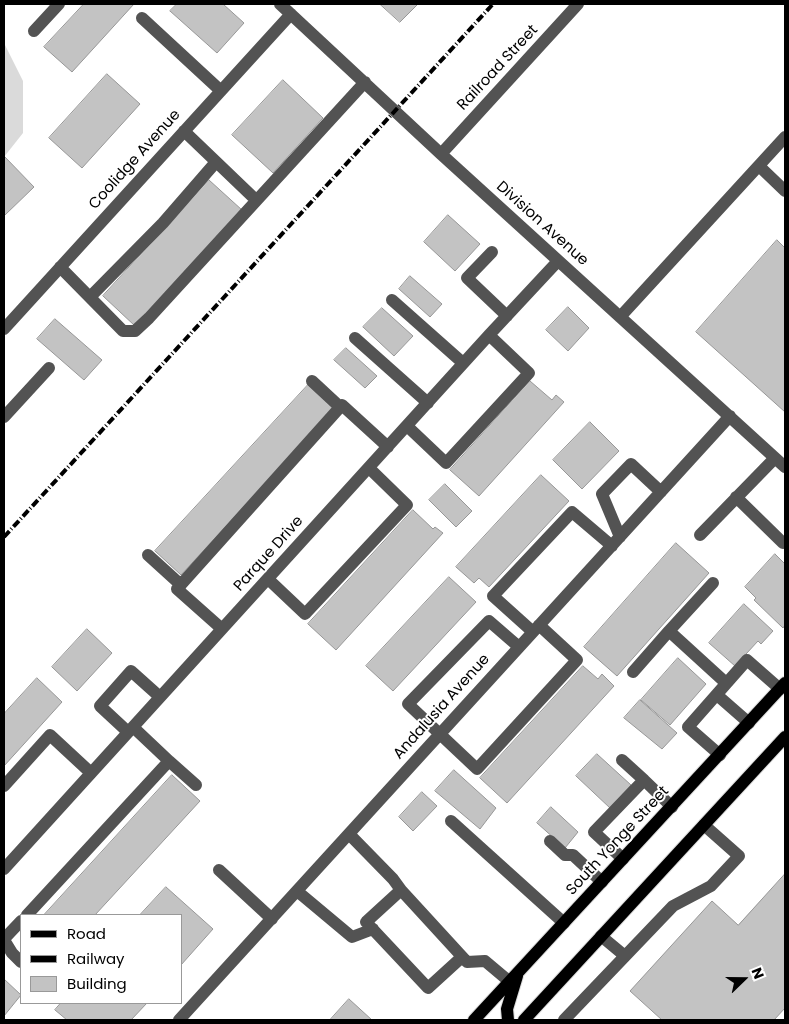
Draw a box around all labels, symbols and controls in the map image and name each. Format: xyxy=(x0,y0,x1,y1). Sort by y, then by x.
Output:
street label: Railroad Street xyxy=(454,22,542,114)
street label: Coolidge Avenue xyxy=(85,106,185,214)
street label: Division Avenue xyxy=(492,178,592,270)
street label: Parque Drive xyxy=(231,513,307,595)
street label: Andalusia Avenue xyxy=(390,651,494,763)
street label: South Yonge Street xyxy=(563,783,673,899)
legend xyxy=(20,914,182,1004)
text: Road xyxy=(67,923,106,944)
text: Railway xyxy=(67,948,125,969)
north arrow xyxy=(719,954,769,1004)
text: N xyxy=(747,965,769,982)
text: Building xyxy=(67,973,127,994)

